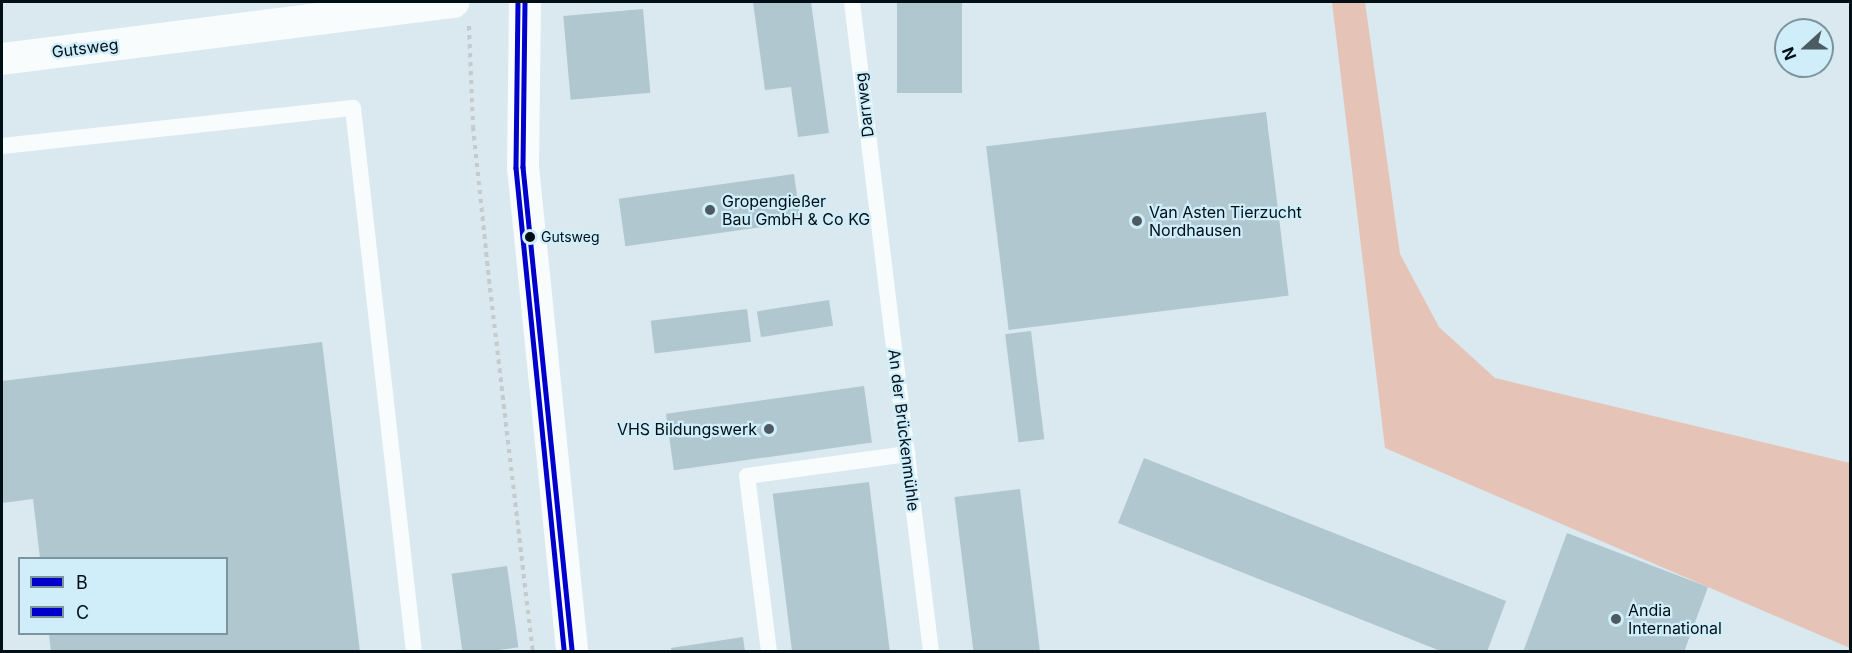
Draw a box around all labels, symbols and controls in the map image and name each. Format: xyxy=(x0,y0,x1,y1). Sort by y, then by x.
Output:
north arrow xyxy=(1774,18,1834,78)
street label: Gutsweg xyxy=(51,34,119,62)
text: N xyxy=(1778,44,1801,63)
street label: Darrweg xyxy=(851,72,877,138)
place label: Gropengießer Bau GmbH & Co KG xyxy=(722,191,870,229)
place label: Van Asten Tierzucht Nordhausen xyxy=(1149,202,1302,240)
marker: Gropengießer Bau GmbH & Co KG xyxy=(703,203,717,217)
marker: Van Asten Tierzucht Nordhausen xyxy=(1130,214,1144,228)
place label: Gutsweg xyxy=(541,229,600,245)
marker: Gutsweg xyxy=(524,231,536,243)
street label: An der Brückenmühle xyxy=(885,348,923,512)
place label: VHS Bildungswerk xyxy=(617,419,757,439)
marker: VHS Bildungswerk xyxy=(762,422,776,436)
legend xyxy=(18,557,228,635)
text: B xyxy=(76,572,88,593)
place label: Andia International xyxy=(1628,600,1722,638)
text: C xyxy=(76,602,89,623)
marker: Andia International xyxy=(1609,612,1623,626)

